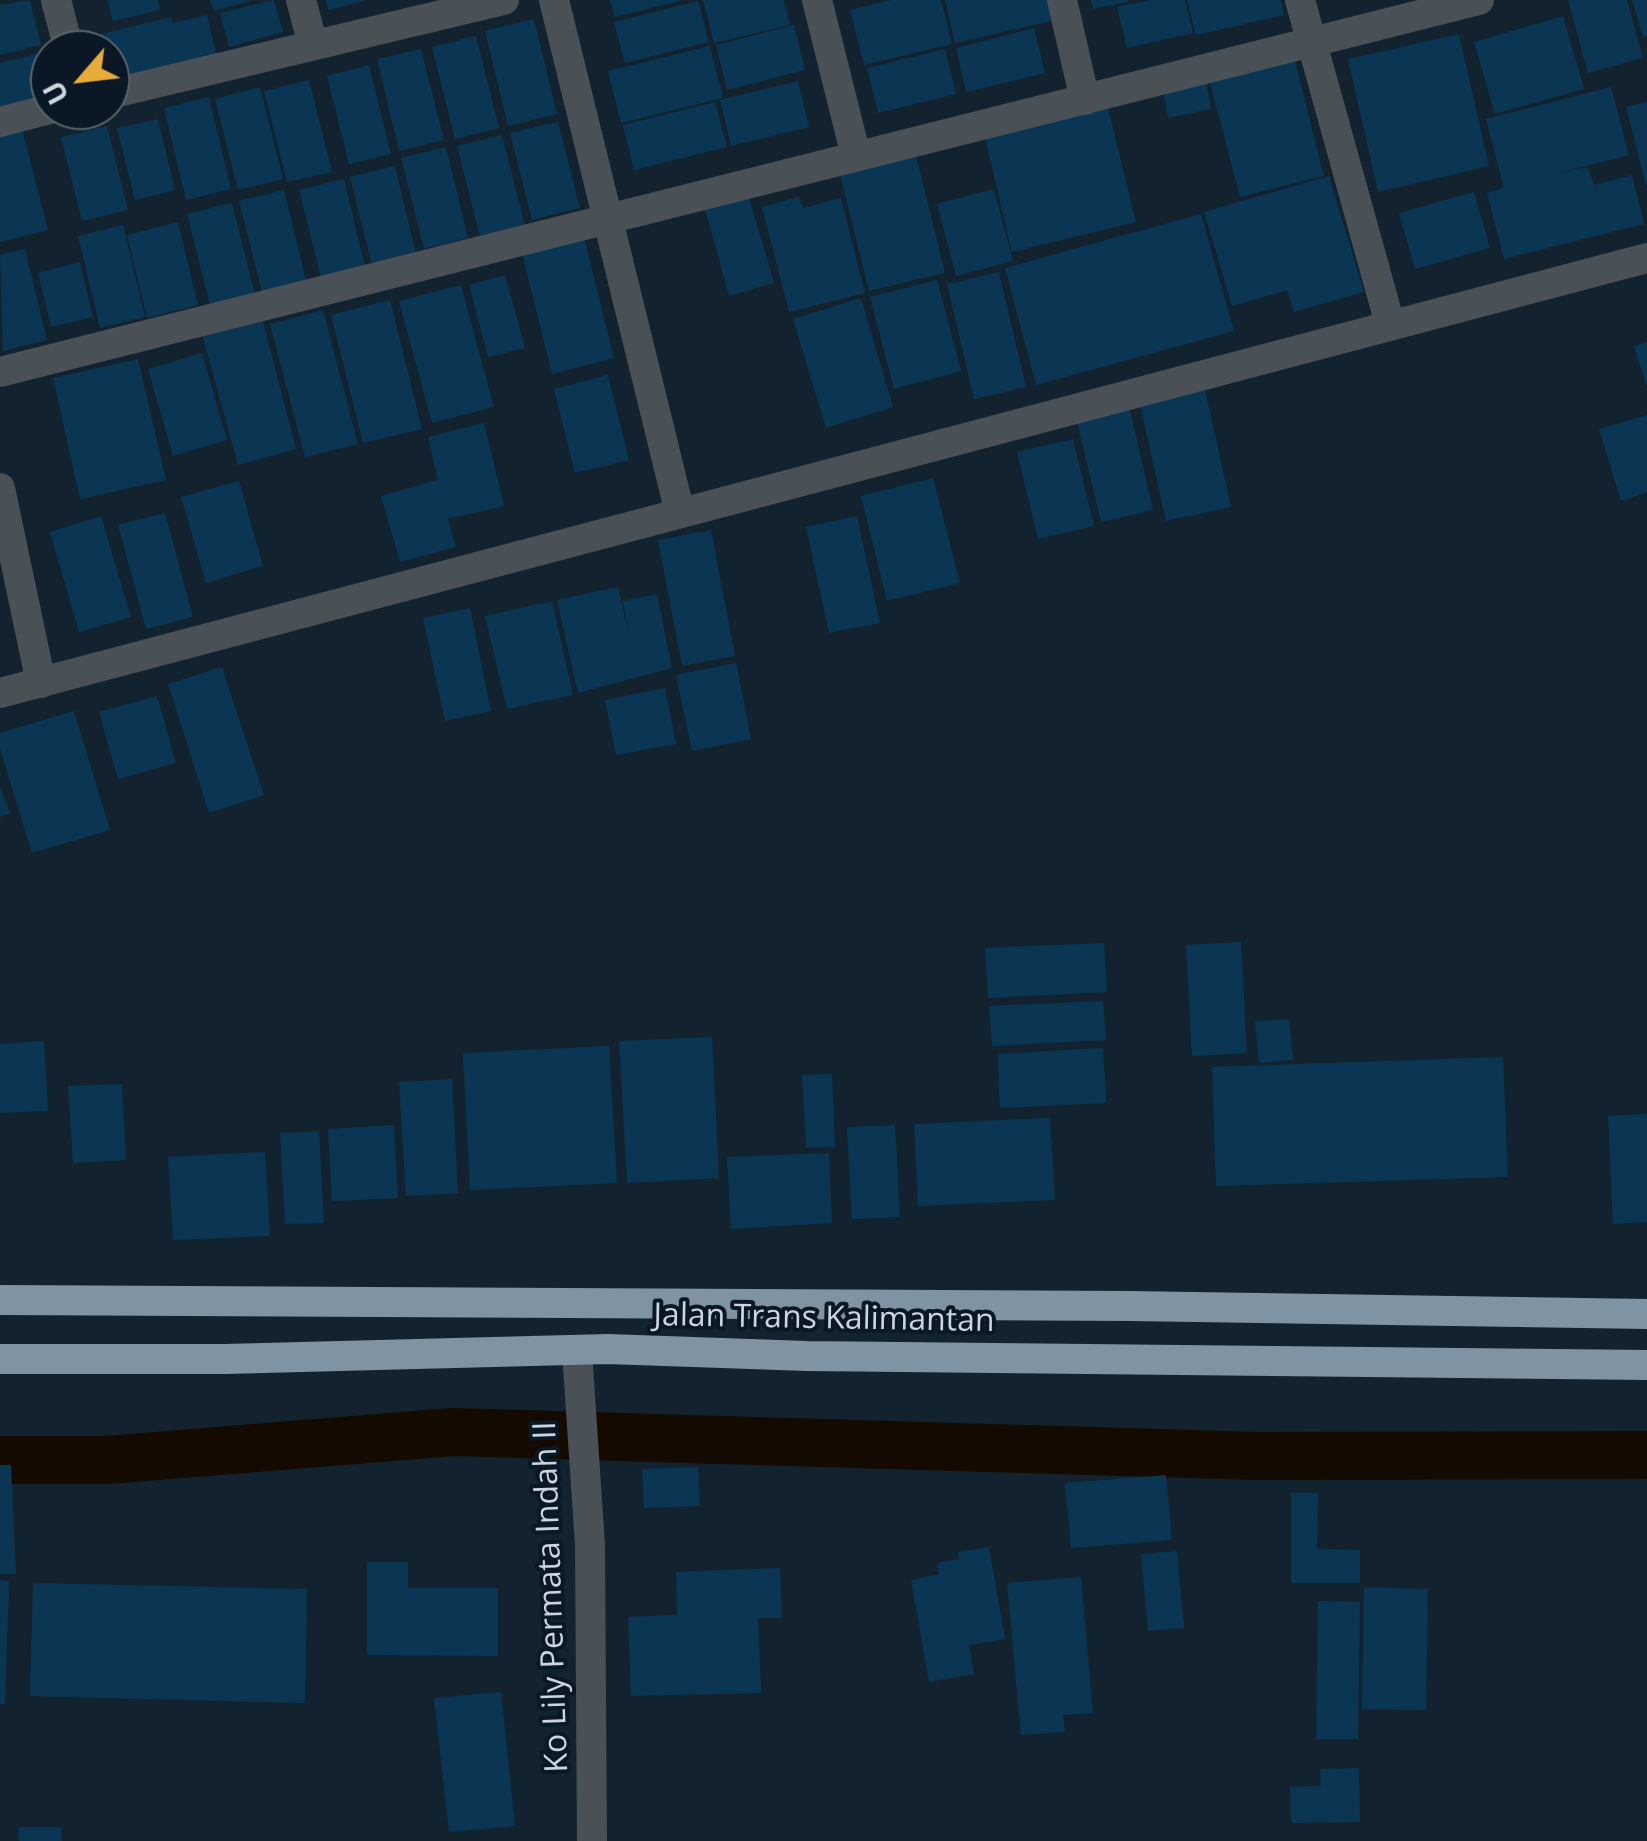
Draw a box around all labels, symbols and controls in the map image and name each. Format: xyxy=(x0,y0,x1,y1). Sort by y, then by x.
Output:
north arrow xyxy=(30,30,130,130)
text: U xyxy=(34,75,77,111)
street label: Jalan Trans Kalimantan xyxy=(653,1297,995,1341)
street label: Ko Lily Permata Indah II xyxy=(527,1421,577,1773)

